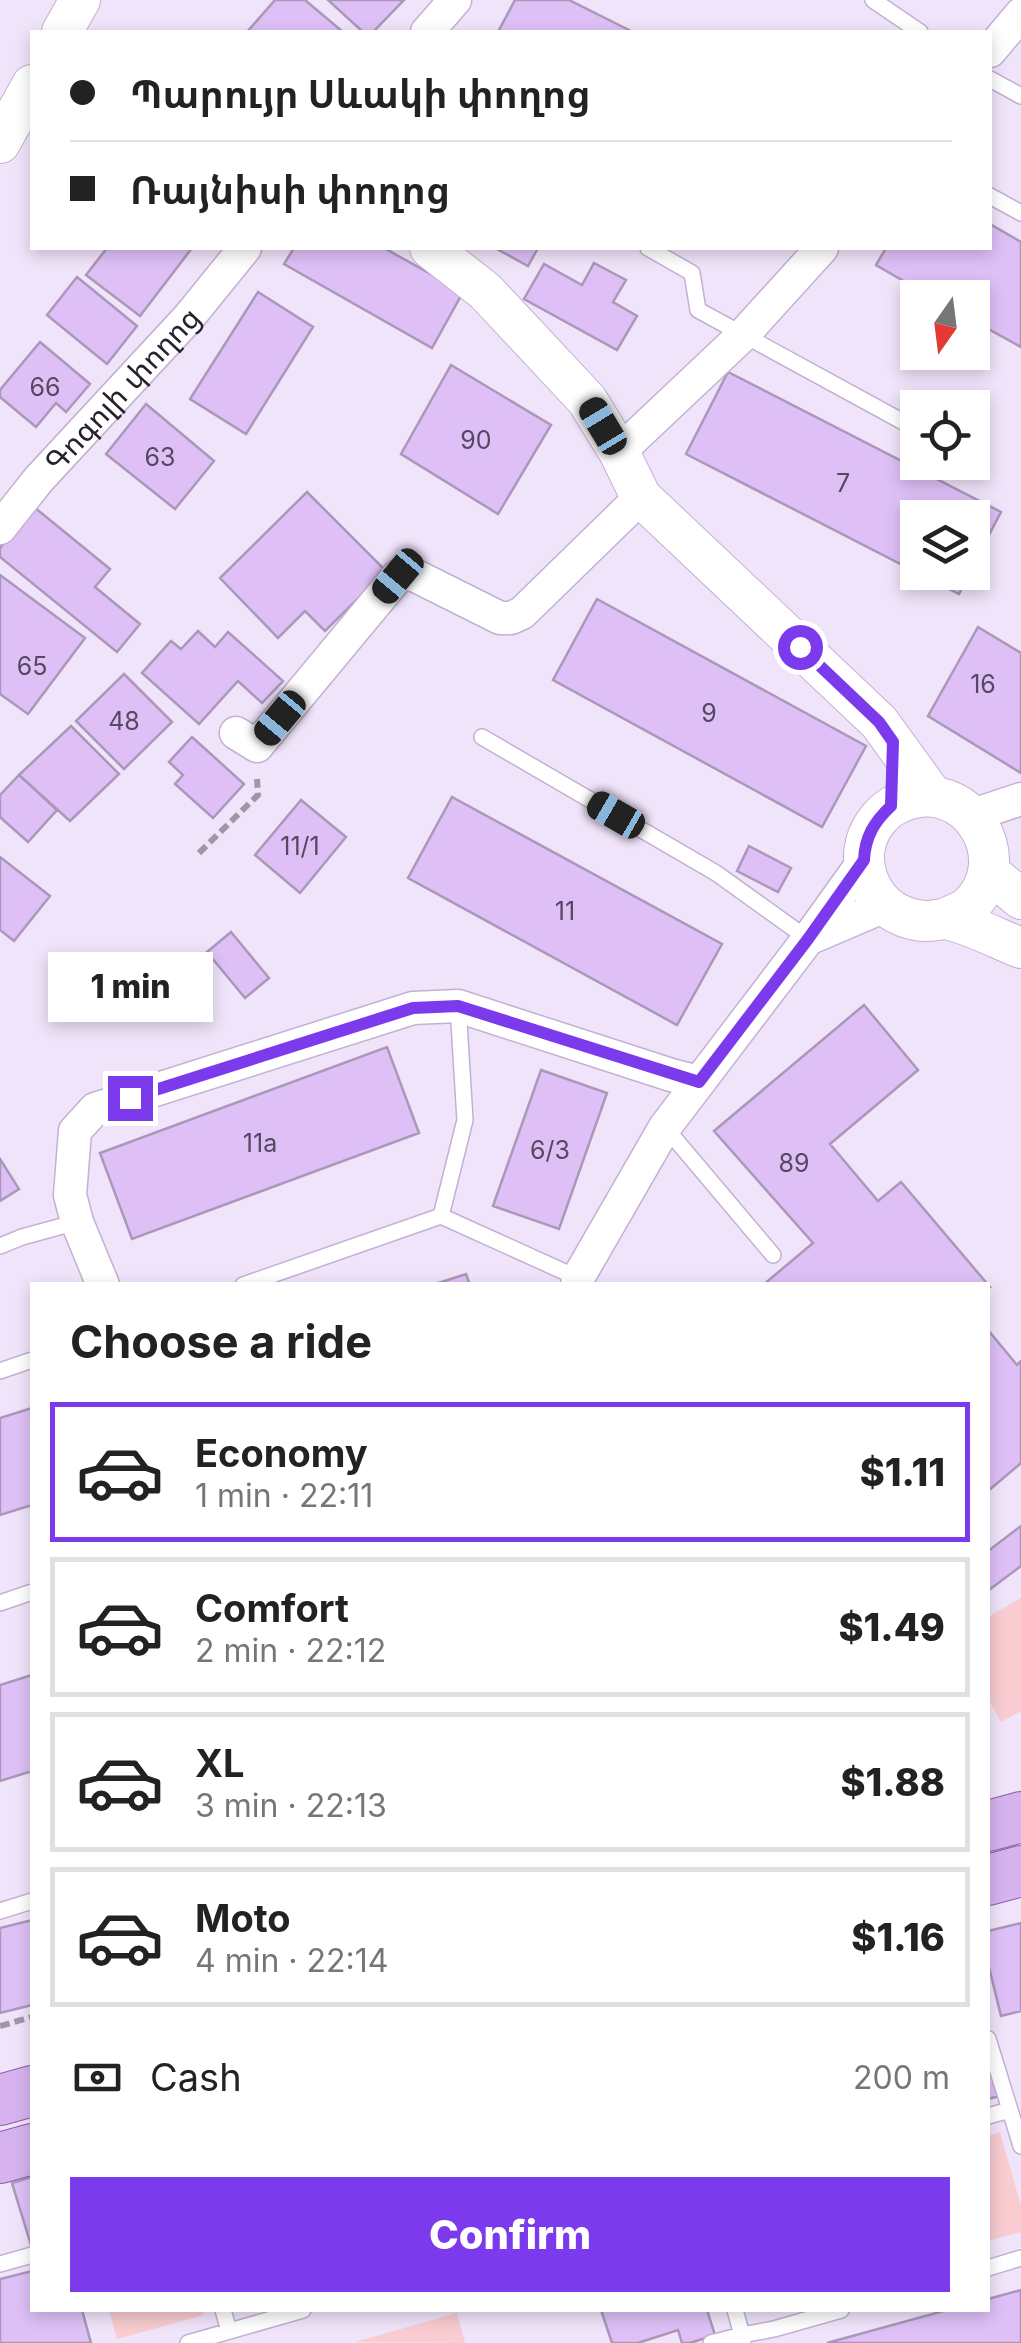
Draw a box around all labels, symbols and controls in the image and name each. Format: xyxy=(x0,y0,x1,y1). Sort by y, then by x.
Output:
text: Պարույր Սևակի փողոց xyxy=(130,71,591,117)
text: Ռայնիսի փողոց xyxy=(130,167,450,213)
north arrow xyxy=(900,280,990,370)
map controls xyxy=(900,280,990,590)
street label: Գոգոլի փողոց xyxy=(37,299,207,479)
house number: 66 xyxy=(29,372,61,402)
button: locate xyxy=(900,390,990,480)
car xyxy=(575,393,631,459)
house number: 90 xyxy=(460,425,492,455)
house number: 63 xyxy=(145,442,175,472)
house number: 7 xyxy=(836,468,850,498)
button: layers xyxy=(900,500,990,590)
car xyxy=(367,543,429,609)
route start xyxy=(778,625,823,670)
house number: 65 xyxy=(17,651,47,681)
house number: 16 xyxy=(970,669,996,699)
car xyxy=(249,685,311,751)
house number: 9 xyxy=(701,698,717,728)
house number: 48 xyxy=(108,706,140,736)
car xyxy=(583,787,649,843)
house number: 11/1 xyxy=(280,831,320,861)
house number: 11 xyxy=(555,896,575,926)
callout: 1 min xyxy=(48,953,212,1023)
text: 1 min xyxy=(90,967,171,1006)
route end xyxy=(108,1076,153,1121)
house number: 11a xyxy=(243,1128,277,1158)
house number: 6/3 xyxy=(530,1135,570,1165)
house number: 89 xyxy=(779,1148,809,1178)
text: Choose a ride xyxy=(70,1314,372,1369)
icon: car xyxy=(75,1427,165,1517)
text: Economy xyxy=(195,1430,368,1476)
text: $1.11 xyxy=(860,1449,945,1495)
text: 1 min · 22:11 xyxy=(195,1476,373,1515)
icon: car xyxy=(75,1582,165,1672)
text: Comfort xyxy=(195,1585,349,1631)
text: $1.49 xyxy=(838,1604,945,1650)
text: 2 min · 22:12 xyxy=(195,1631,386,1670)
icon: car xyxy=(75,1737,165,1827)
text: XL xyxy=(195,1740,245,1786)
text: $1.88 xyxy=(840,1759,945,1805)
text: 3 min · 22:13 xyxy=(195,1786,387,1825)
icon: car xyxy=(75,1892,165,1982)
text: Moto xyxy=(195,1895,291,1941)
text: $1.16 xyxy=(851,1914,945,1960)
text: 4 min · 22:14 xyxy=(195,1941,389,1980)
icon: cash xyxy=(70,2050,125,2105)
text: Cash xyxy=(150,2054,242,2100)
text: 200 m xyxy=(853,2058,950,2097)
button: Confirm xyxy=(70,2177,950,2292)

